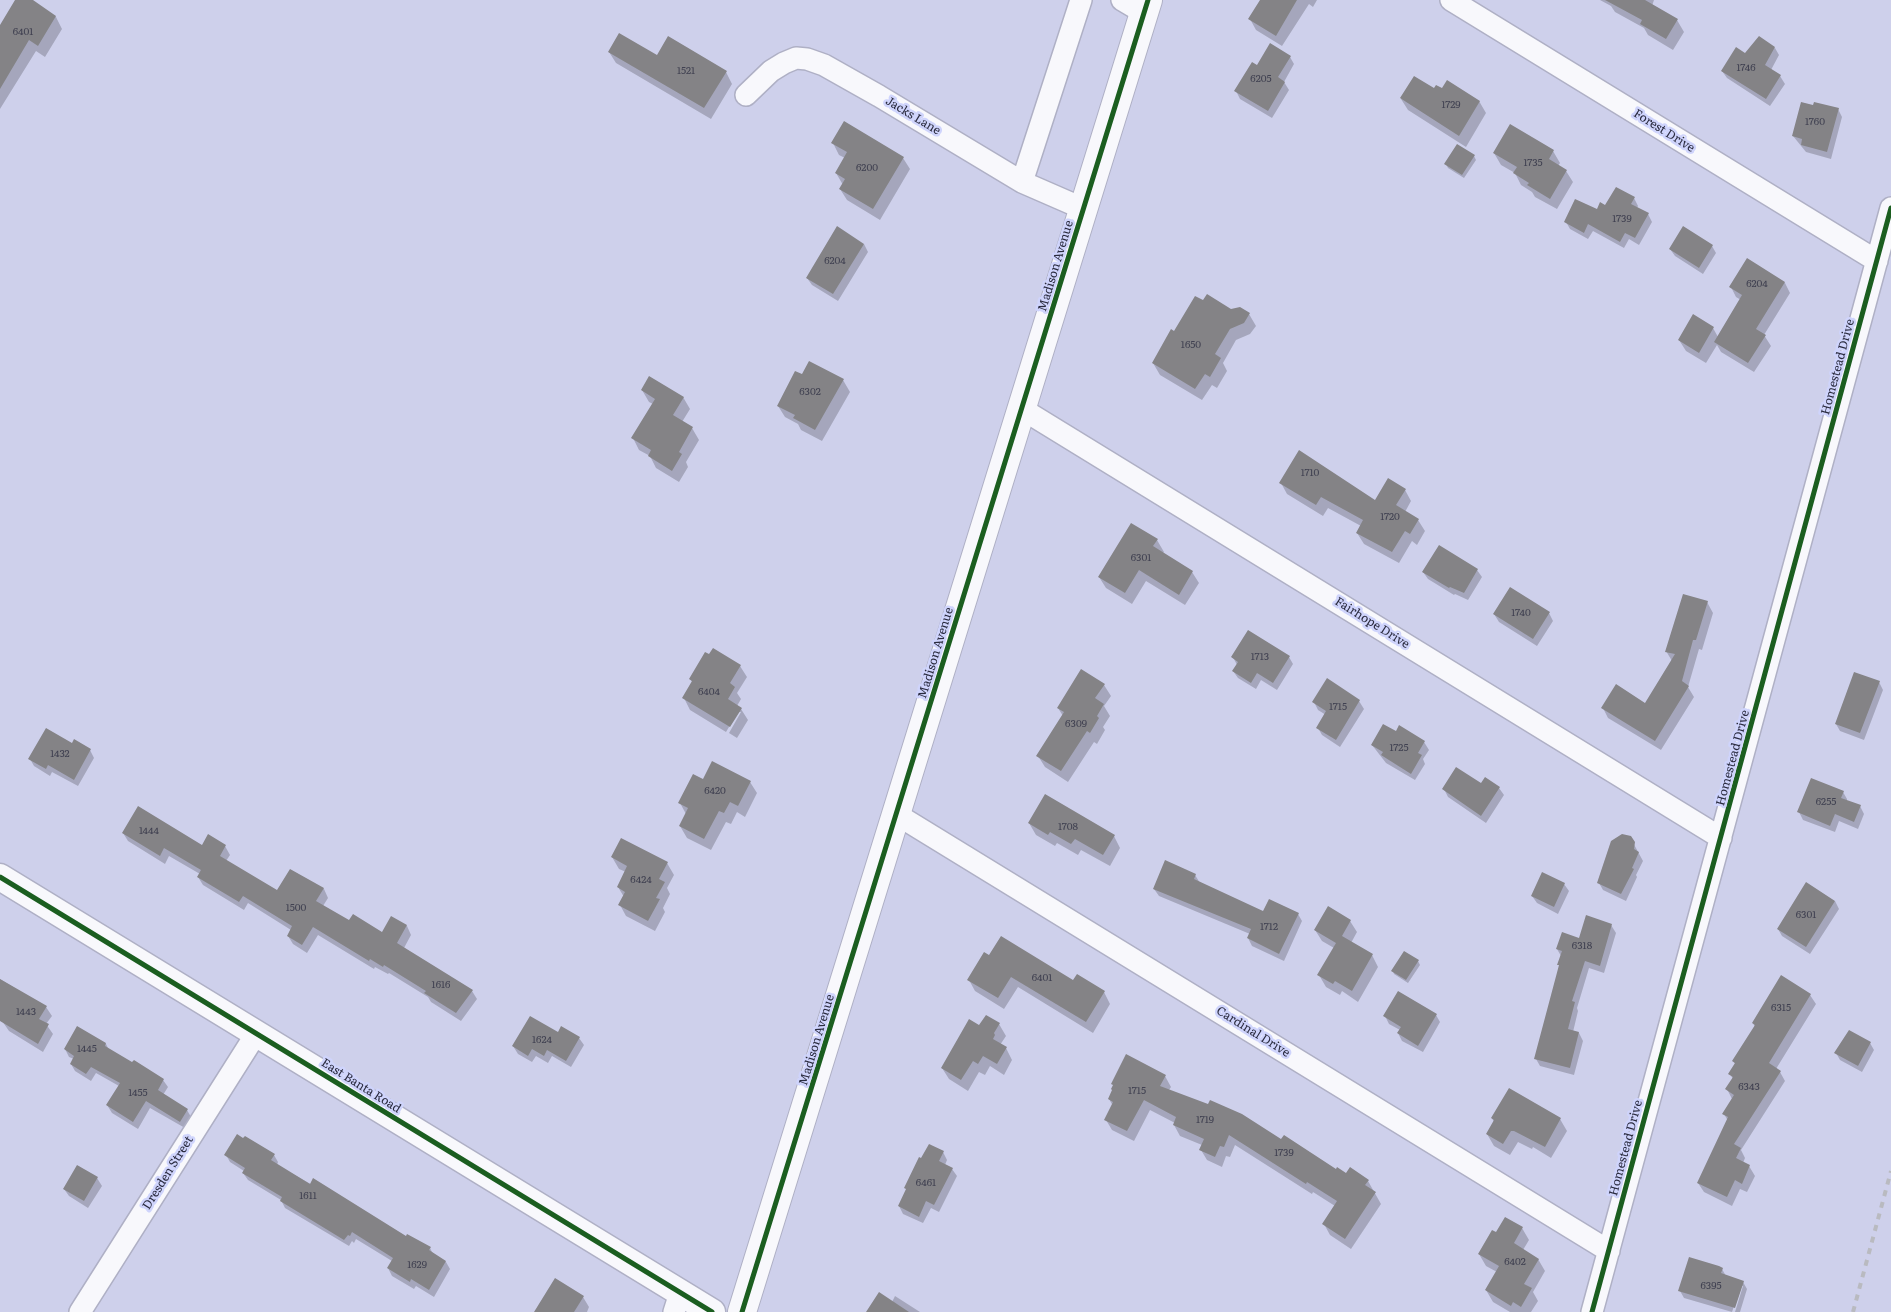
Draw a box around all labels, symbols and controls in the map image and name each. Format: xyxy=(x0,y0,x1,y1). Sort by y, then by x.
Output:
house number: 6401 xyxy=(13,26,33,38)
house number: 1746 xyxy=(1736,62,1756,74)
house number: 1521 xyxy=(677,65,695,77)
house number: 6205 xyxy=(1250,73,1272,85)
street label: Jacks Lane xyxy=(883,94,943,138)
house number: 1729 xyxy=(1441,99,1461,111)
street label: Forest Drive xyxy=(1631,106,1697,156)
house number: 1760 xyxy=(1805,116,1825,128)
house number: 1735 xyxy=(1523,157,1543,169)
house number: 6200 xyxy=(856,162,878,174)
house number: 1739 xyxy=(1612,213,1632,225)
street label: Madison Avenue xyxy=(1035,219,1077,313)
house number: 6204 xyxy=(824,255,846,267)
house number: 6204 xyxy=(1746,278,1768,290)
street label: Homestead Drive xyxy=(1818,318,1858,416)
house number: 1650 xyxy=(1181,339,1201,351)
house number: 6302 xyxy=(799,386,821,398)
house number: 1710 xyxy=(1301,467,1319,479)
house number: 1720 xyxy=(1380,511,1400,523)
house number: 6301 xyxy=(1131,552,1151,564)
street label: Fairhope Drive xyxy=(1332,594,1412,652)
street label: Madison Avenue xyxy=(915,606,957,700)
house number: 1740 xyxy=(1511,607,1531,619)
house number: 1713 xyxy=(1251,651,1269,663)
house number: 6404 xyxy=(698,686,720,698)
house number: 1715 xyxy=(1329,701,1347,713)
street label: Homestead Drive xyxy=(1713,709,1753,807)
house number: 6309 xyxy=(1065,718,1087,730)
house number: 1725 xyxy=(1390,742,1408,754)
house number: 1432 xyxy=(50,748,70,760)
house number: 6420 xyxy=(704,785,726,797)
house number: 6255 xyxy=(1816,796,1836,808)
house number: 1708 xyxy=(1058,821,1078,833)
house number: 1444 xyxy=(139,825,159,837)
house number: 6424 xyxy=(630,874,652,886)
house number: 1500 xyxy=(286,902,306,914)
house number: 6301 xyxy=(1796,909,1816,921)
house number: 1712 xyxy=(1260,921,1278,933)
house number: 6318 xyxy=(1572,940,1592,952)
house number: 6401 xyxy=(1032,972,1052,984)
house number: 1616 xyxy=(432,979,450,991)
street label: Madison Avenue xyxy=(796,993,838,1087)
house number: 6315 xyxy=(1771,1002,1791,1014)
street label: Cardinal Drive xyxy=(1214,1004,1292,1060)
house number: 1443 xyxy=(16,1006,36,1018)
house number: 1624 xyxy=(532,1034,552,1046)
house number: 1445 xyxy=(77,1043,97,1055)
street label: East Banta Road xyxy=(319,1056,403,1116)
house number: 6343 xyxy=(1738,1081,1760,1093)
house number: 1715 xyxy=(1128,1085,1146,1097)
house number: 1455 xyxy=(128,1087,148,1099)
street label: Homestead Drive xyxy=(1606,1099,1646,1197)
house number: 1719 xyxy=(1196,1114,1214,1126)
street label: Dresden Street xyxy=(140,1133,196,1213)
house number: 1739 xyxy=(1274,1147,1294,1159)
house number: 6461 xyxy=(916,1177,936,1189)
house number: 1611 xyxy=(299,1190,317,1202)
house number: 6402 xyxy=(1504,1256,1526,1268)
house number: 1629 xyxy=(407,1259,427,1271)
house number: 6395 xyxy=(1700,1280,1722,1292)

